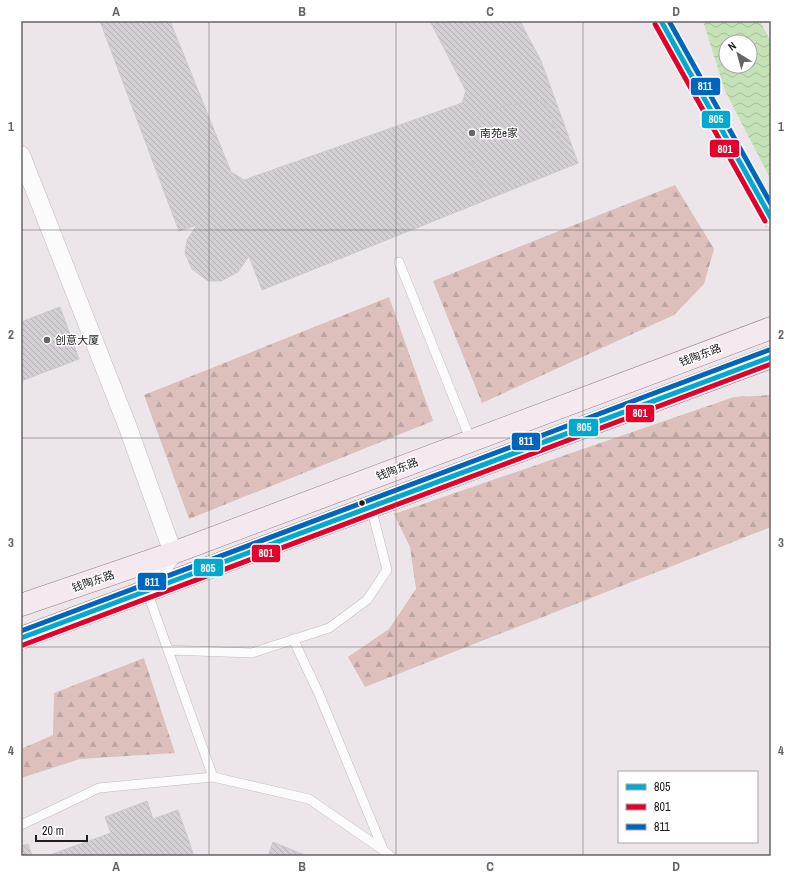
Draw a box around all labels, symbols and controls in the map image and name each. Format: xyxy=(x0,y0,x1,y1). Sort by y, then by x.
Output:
text: A xyxy=(112,3,120,20)
text: B xyxy=(298,3,306,20)
text: C xyxy=(486,3,494,20)
text: D xyxy=(672,3,680,20)
north arrow xyxy=(718,34,758,74)
text: N xyxy=(725,38,739,54)
line badge: 811 xyxy=(690,77,721,96)
text: 811 xyxy=(698,79,712,93)
line badge: 805 xyxy=(701,110,731,129)
text: 805 xyxy=(708,112,724,126)
text: 1 xyxy=(8,118,14,135)
text: 1 xyxy=(778,118,784,135)
place label: 南苑e家 xyxy=(480,126,518,140)
marker: 南苑e家 xyxy=(467,128,477,138)
line badge: 801 xyxy=(709,139,740,158)
text: 801 xyxy=(717,142,733,156)
text: 2 xyxy=(8,326,14,343)
text: 2 xyxy=(778,326,784,343)
place label: 创意大厦 xyxy=(55,333,99,347)
marker: 创意大厦 xyxy=(42,335,52,345)
street label: 钱陶东路 xyxy=(677,341,723,369)
line badge: 801 xyxy=(625,404,655,423)
text: 801 xyxy=(632,406,648,420)
line badge: 805 xyxy=(568,418,599,437)
text: 805 xyxy=(576,420,592,434)
line badge: 811 xyxy=(511,432,541,451)
text: 811 xyxy=(519,434,533,448)
street label: 钱陶东路 xyxy=(374,455,420,483)
unlabelled marker xyxy=(357,498,367,508)
text: 3 xyxy=(8,534,14,551)
text: 3 xyxy=(778,534,784,551)
line badge: 801 xyxy=(251,544,281,563)
text: 801 xyxy=(258,546,274,560)
line badge: 805 xyxy=(193,558,224,577)
text: 805 xyxy=(200,561,216,575)
street label: 钱陶东路 xyxy=(70,567,116,595)
line badge: 811 xyxy=(137,572,167,591)
text: 811 xyxy=(145,575,159,589)
text: 4 xyxy=(8,742,14,759)
text: 4 xyxy=(778,742,784,759)
legend xyxy=(618,771,758,843)
text: 805 xyxy=(654,779,671,795)
text: 801 xyxy=(654,799,671,815)
scale bar xyxy=(36,817,87,843)
text: 811 xyxy=(654,819,670,835)
text: 20 m xyxy=(42,823,64,839)
text: A xyxy=(112,858,120,875)
text: B xyxy=(298,858,306,875)
text: C xyxy=(486,858,494,875)
text: D xyxy=(672,858,680,875)

